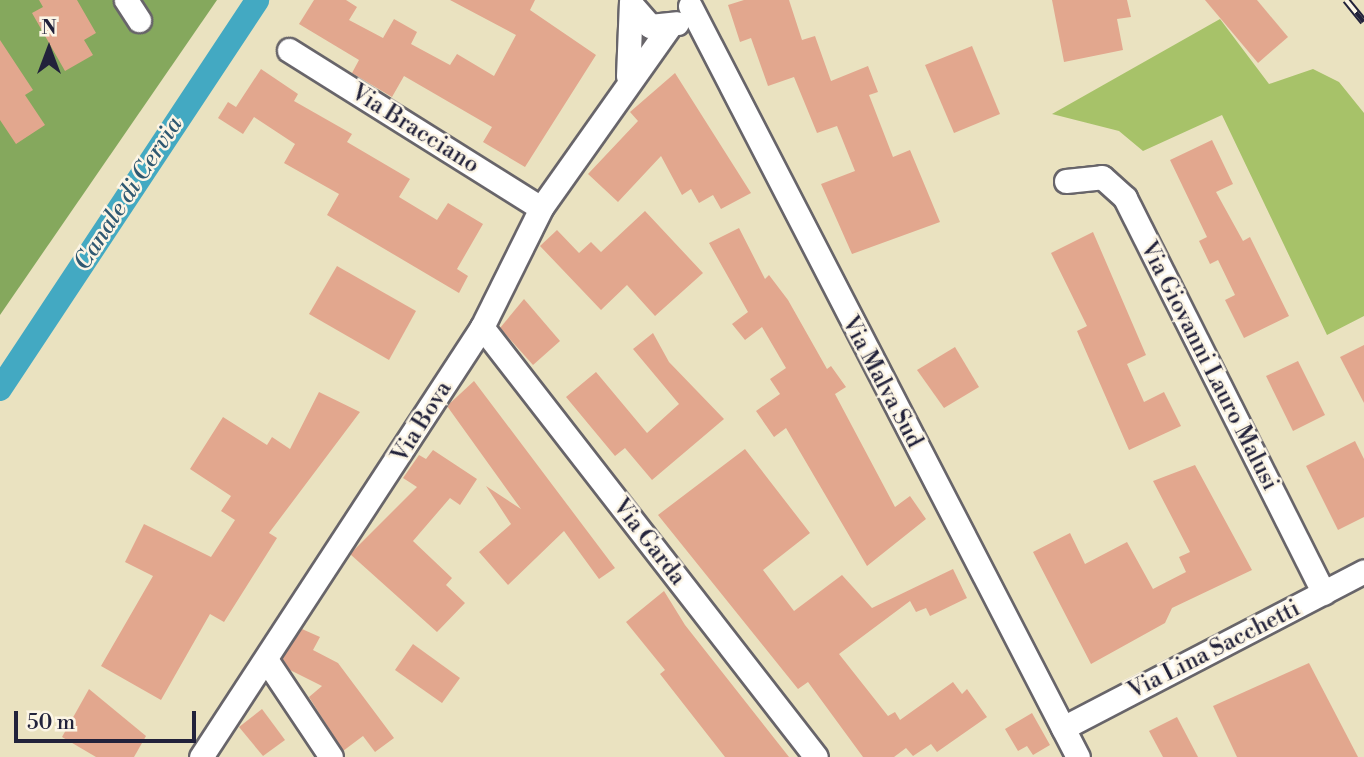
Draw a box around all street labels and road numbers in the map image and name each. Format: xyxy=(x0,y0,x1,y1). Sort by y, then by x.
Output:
street label: Via Bracciano xyxy=(346,79,484,179)
street label: Via Giovanni Lauro Malusi xyxy=(1134,237,1284,495)
street label: Via Malva Sud xyxy=(836,311,928,453)
street label: Via Bova xyxy=(386,376,458,468)
street label: Via Garda xyxy=(607,493,691,591)
street label: Via Lina Sacchetti xyxy=(1123,595,1305,705)

